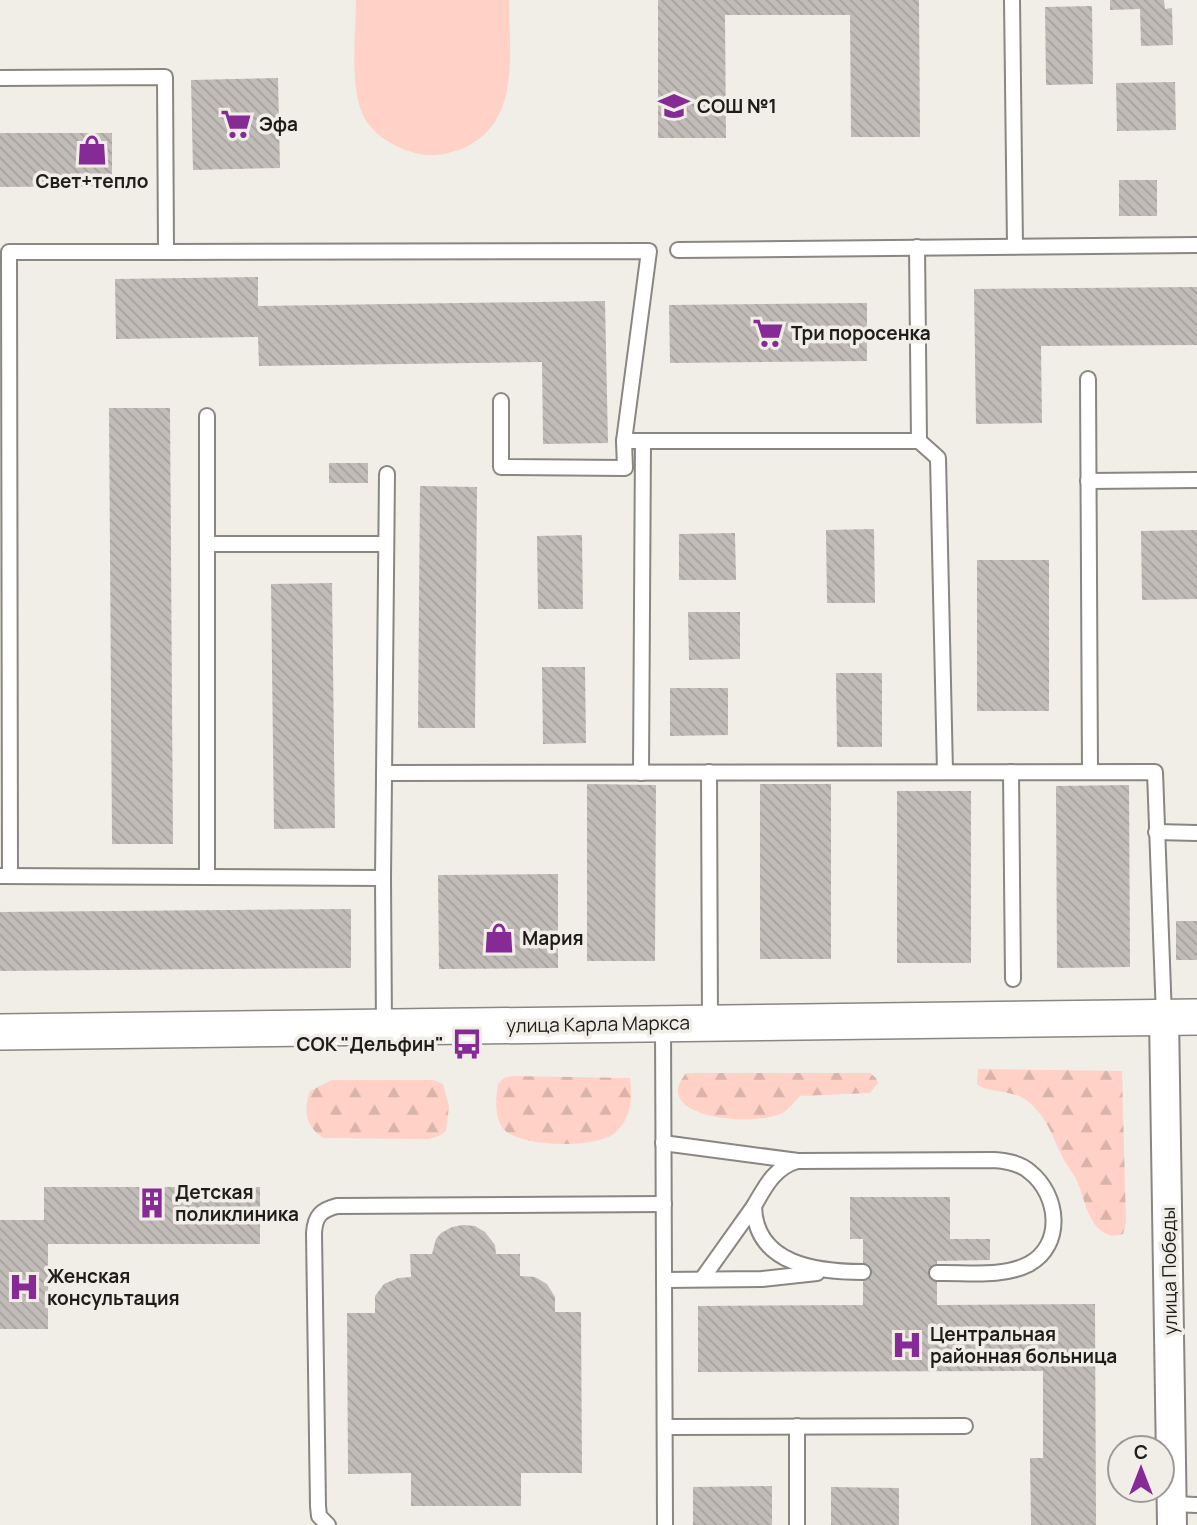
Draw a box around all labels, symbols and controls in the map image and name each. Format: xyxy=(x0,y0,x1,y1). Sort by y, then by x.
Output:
school or university icon: СОШ №1 xyxy=(657,89,691,123)
place label: СОШ №1 xyxy=(697,93,777,119)
supermarket icon: Эфа xyxy=(219,107,253,141)
place label: Эфа xyxy=(259,111,298,137)
shop icon: Свет+тепло xyxy=(75,133,109,167)
place label: Свет+тепло xyxy=(35,168,149,194)
supermarket icon: Три поросенка xyxy=(751,316,785,350)
place label: Три поросенка xyxy=(791,320,931,346)
shop icon: Мария xyxy=(482,921,516,955)
place label: Мария xyxy=(522,925,584,951)
street label: улица Карла Маркса xyxy=(506,1009,690,1039)
bus stop icon: СОК "Дельфин" xyxy=(450,1027,484,1061)
place label: СОК "Дельфин" xyxy=(297,1031,444,1057)
place label: Детская поликлиника xyxy=(175,1179,299,1227)
building icon: Детская поликлиника xyxy=(135,1186,169,1220)
street label: улица Победы xyxy=(1155,1207,1183,1335)
place label: Женская консультация xyxy=(47,1263,180,1311)
hospital icon: Женская консультация xyxy=(7,1270,41,1304)
place label: Центральная районная больница xyxy=(930,1321,1117,1369)
hospital icon: Центральная районная больница xyxy=(890,1328,924,1362)
north arrow xyxy=(1106,1434,1176,1504)
text: С xyxy=(1134,1439,1148,1465)

